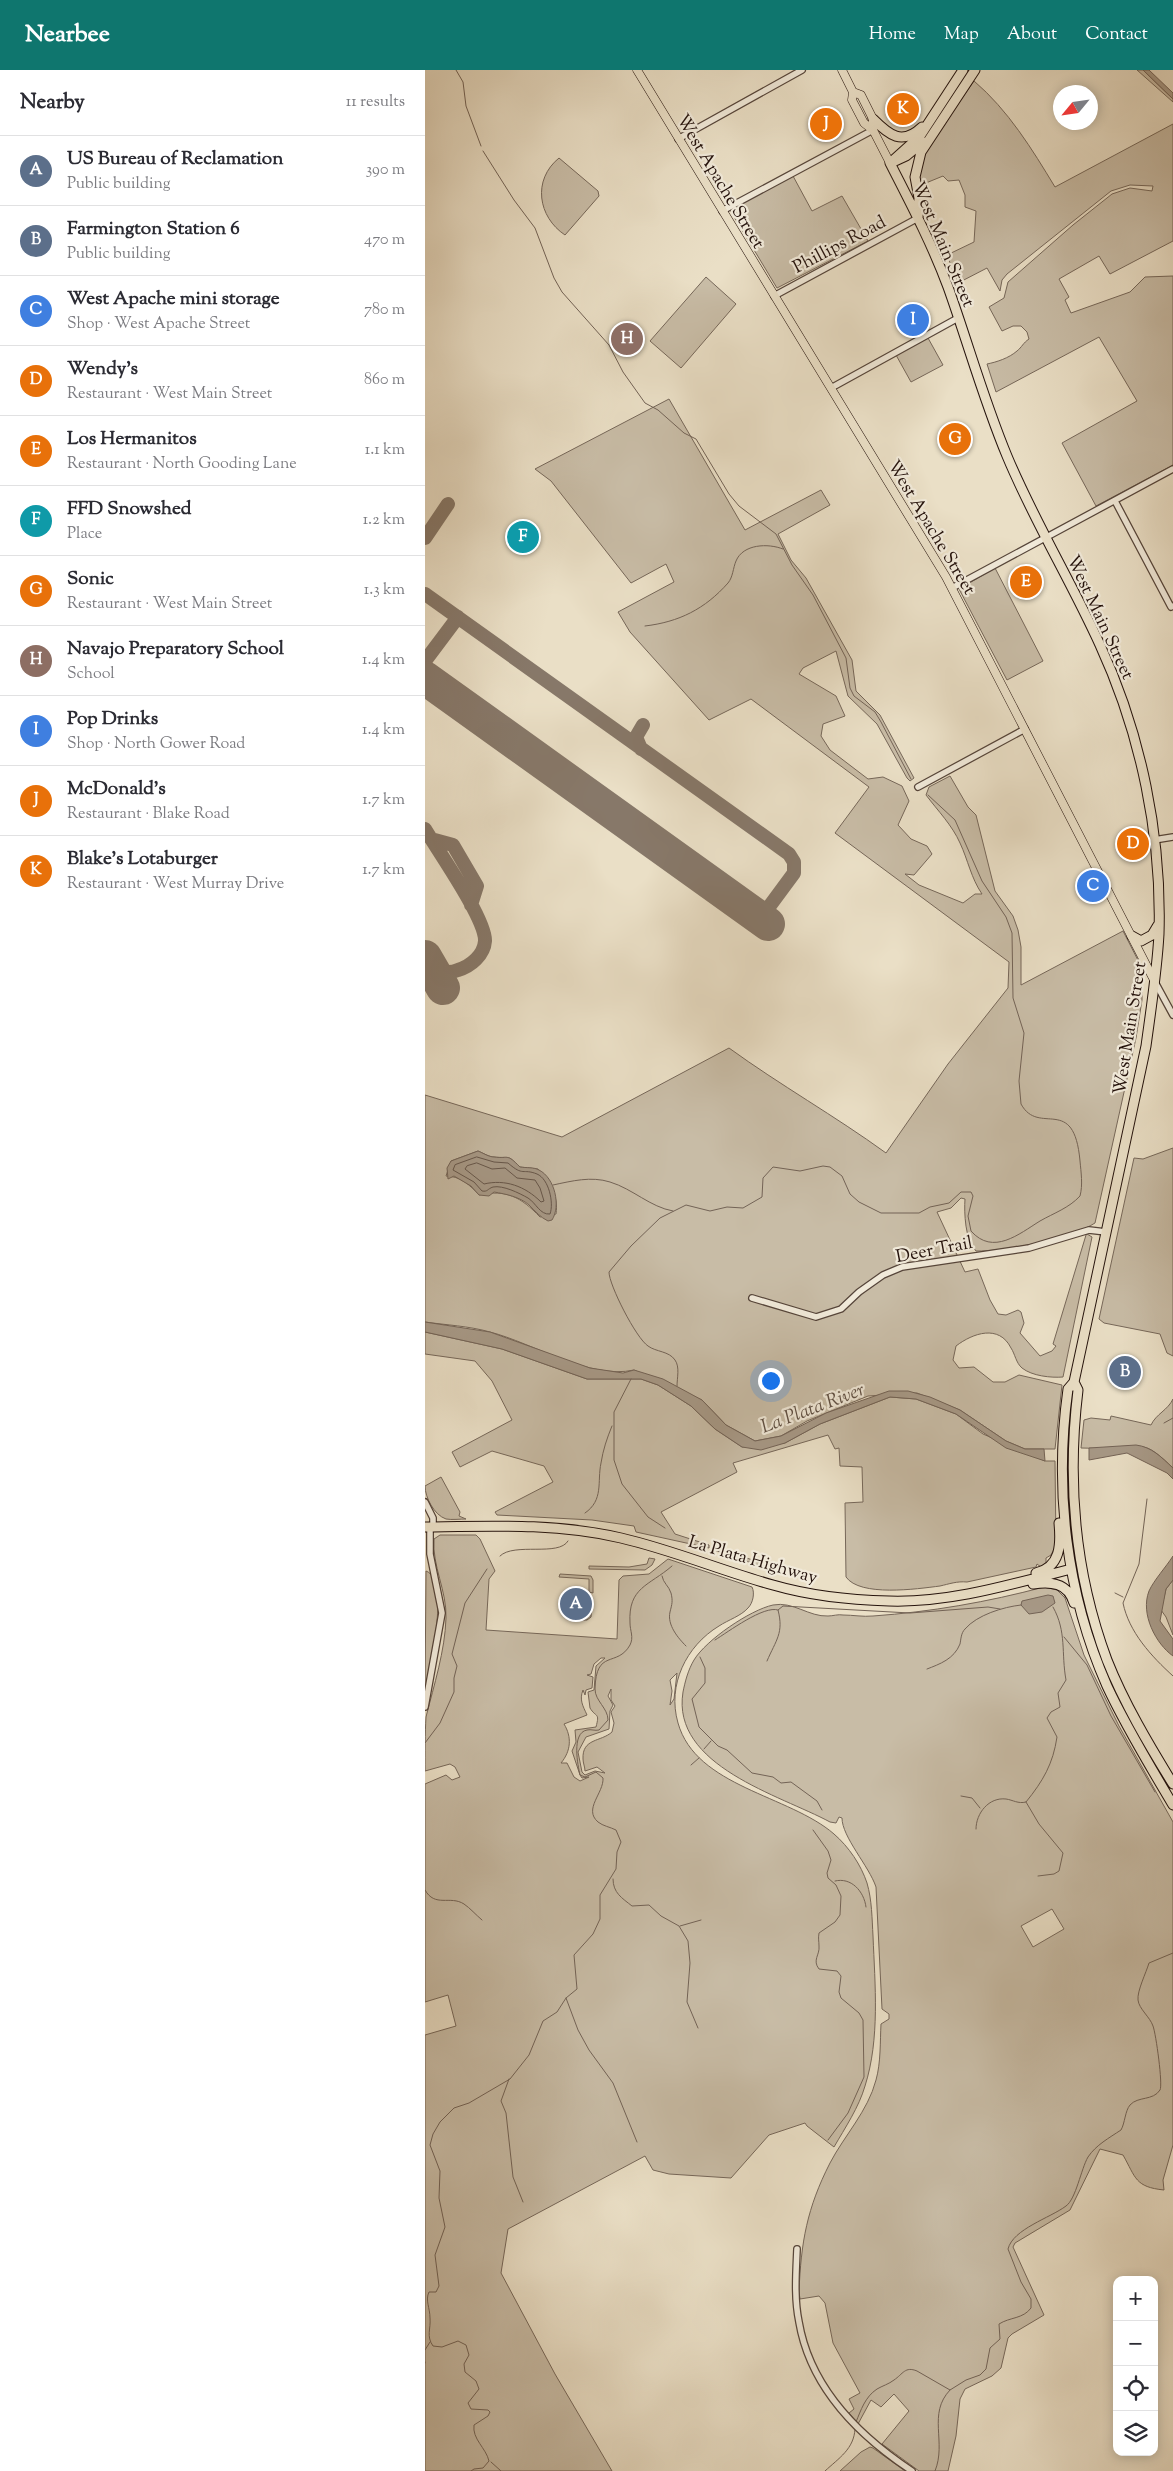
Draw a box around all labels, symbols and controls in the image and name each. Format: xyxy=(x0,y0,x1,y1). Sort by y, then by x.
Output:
text: Nearbee xyxy=(25,18,110,52)
text: Home xyxy=(869,22,916,48)
text: Map xyxy=(944,22,979,48)
text: About xyxy=(1007,22,1057,48)
text: Contact xyxy=(1085,22,1148,48)
north arrow xyxy=(1053,85,1098,130)
text: Nearby xyxy=(20,88,85,118)
pin: K xyxy=(887,90,919,128)
text: 11 results xyxy=(346,91,405,114)
pin: J xyxy=(810,105,842,143)
street label: West Apache Street xyxy=(669,110,770,254)
text: US Bureau of Reclamation xyxy=(67,146,283,173)
text: A xyxy=(30,159,43,182)
text: 390 m xyxy=(366,159,405,182)
text: Public building xyxy=(67,173,171,196)
street label: West Main Street xyxy=(904,178,980,312)
street label: Phillips Road xyxy=(789,210,891,281)
text: Farmington Station 6 xyxy=(67,216,240,243)
text: B xyxy=(31,229,41,252)
text: 470 m xyxy=(364,229,405,252)
text: Public building xyxy=(67,243,171,266)
text: West Apache mini storage xyxy=(67,286,280,313)
text: C xyxy=(30,299,42,322)
text: 780 m xyxy=(364,299,405,322)
pin: I xyxy=(897,301,929,339)
text: Shop · West Apache Street xyxy=(67,313,250,336)
pin: H xyxy=(611,320,643,358)
text: Wendy's xyxy=(67,356,138,383)
text: D xyxy=(30,369,42,392)
text: 860 m xyxy=(364,369,405,392)
text: Restaurant · West Main Street xyxy=(67,383,272,406)
pin: G xyxy=(939,420,971,458)
text: Los Hermanitos xyxy=(67,426,197,453)
text: E xyxy=(31,439,41,462)
text: 1.1 km xyxy=(365,439,405,462)
text: Restaurant · North Gooding Lane xyxy=(67,453,297,476)
street label: West Apache Street xyxy=(880,456,981,600)
text: FFD Snowshed xyxy=(67,496,192,523)
text: F xyxy=(32,509,40,532)
text: 1.2 km xyxy=(363,509,405,532)
pin: F xyxy=(507,518,539,556)
text: Place xyxy=(67,523,102,546)
street label: West Main Street xyxy=(1059,551,1139,684)
pin: E xyxy=(1010,563,1042,601)
text: Sonic xyxy=(67,566,114,593)
text: G xyxy=(29,579,43,602)
text: 1.3 km xyxy=(364,579,405,602)
text: Restaurant · West Main Street xyxy=(67,593,272,616)
text: Navajo Preparatory School xyxy=(67,636,284,663)
text: H xyxy=(30,649,42,672)
text: 1.4 km xyxy=(362,649,405,672)
text: School xyxy=(67,663,115,686)
text: Pop Drinks xyxy=(67,706,158,733)
text: I xyxy=(33,719,39,742)
text: 1.4 km xyxy=(362,719,405,742)
text: Shop · North Gower Road xyxy=(67,733,245,756)
text: McDonald's xyxy=(67,776,166,803)
text: J xyxy=(34,789,38,812)
text: 1.7 km xyxy=(362,789,405,812)
text: Restaurant · Blake Road xyxy=(67,803,230,826)
pin: D xyxy=(1117,825,1149,863)
text: Blake's Lotaburger xyxy=(67,846,218,873)
text: K xyxy=(30,859,42,882)
text: 1.7 km xyxy=(362,859,405,882)
pin: C xyxy=(1077,867,1109,905)
text: Restaurant · West Murray Drive xyxy=(67,873,284,896)
street label: West Main Street xyxy=(1108,960,1154,1097)
street label: Deer Trail xyxy=(894,1231,975,1271)
pin: B xyxy=(1109,1353,1141,1391)
your location xyxy=(758,1368,784,1394)
water label: La Plata River xyxy=(757,1377,869,1442)
street label: La Plata Highway xyxy=(685,1530,820,1592)
pin: A xyxy=(560,1585,592,1623)
map controls xyxy=(1113,2276,1158,2456)
button: + xyxy=(1113,2276,1158,2321)
button: − xyxy=(1113,2321,1158,2366)
button: locate xyxy=(1113,2366,1158,2411)
button: layers xyxy=(1113,2411,1158,2456)

